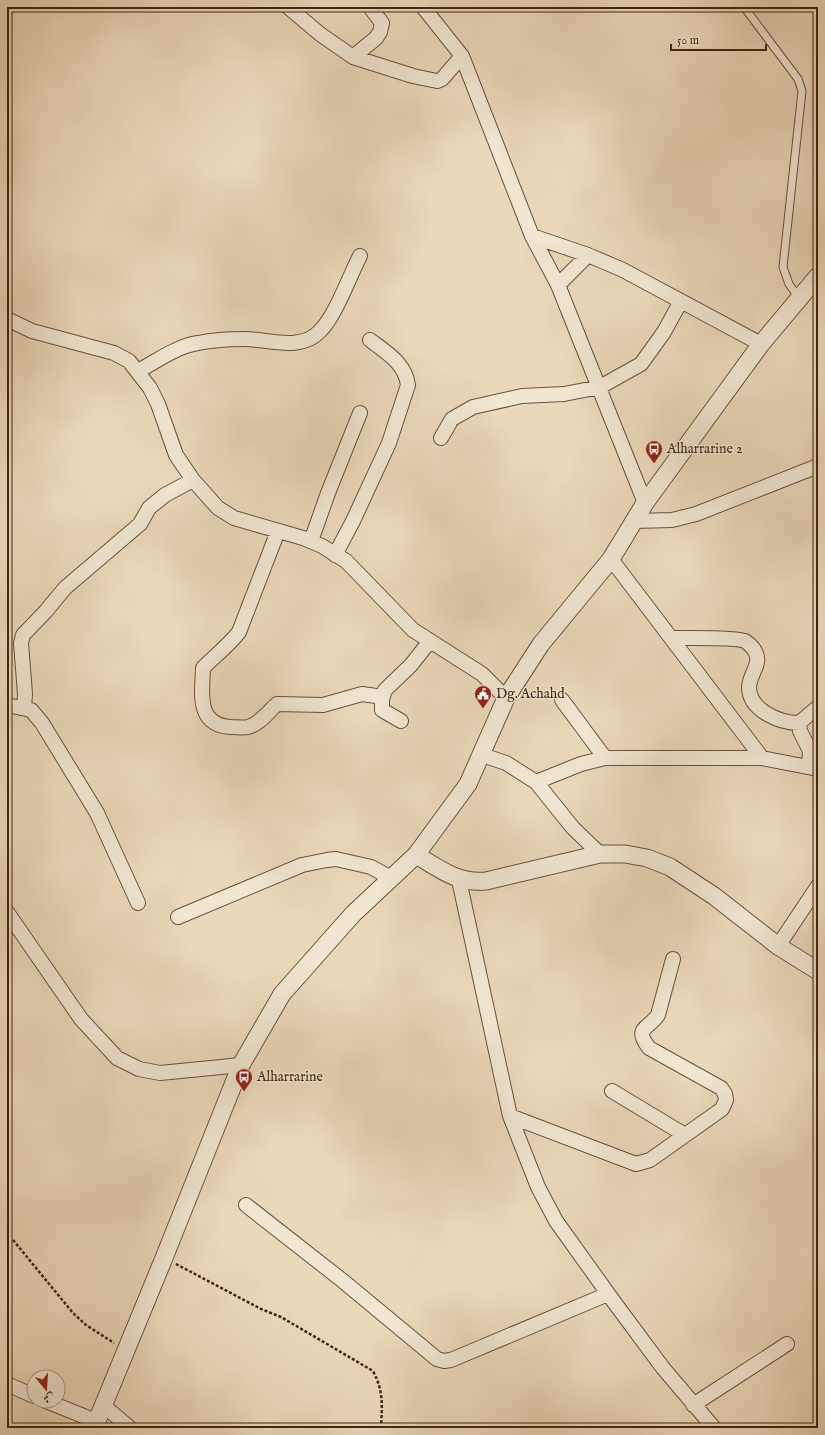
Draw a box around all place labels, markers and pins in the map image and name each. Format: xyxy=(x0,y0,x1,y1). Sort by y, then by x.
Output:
bus stop icon: Alharrarine 2 xyxy=(644,439,664,464)
place label: Alharrarine 2 xyxy=(666,440,743,458)
public building icon: Dg. Achahd xyxy=(473,684,493,709)
place label: Dg. Achahd xyxy=(496,685,565,703)
bus stop icon: Alharrarine xyxy=(234,1067,254,1092)
place label: Alharrarine xyxy=(256,1068,323,1086)

